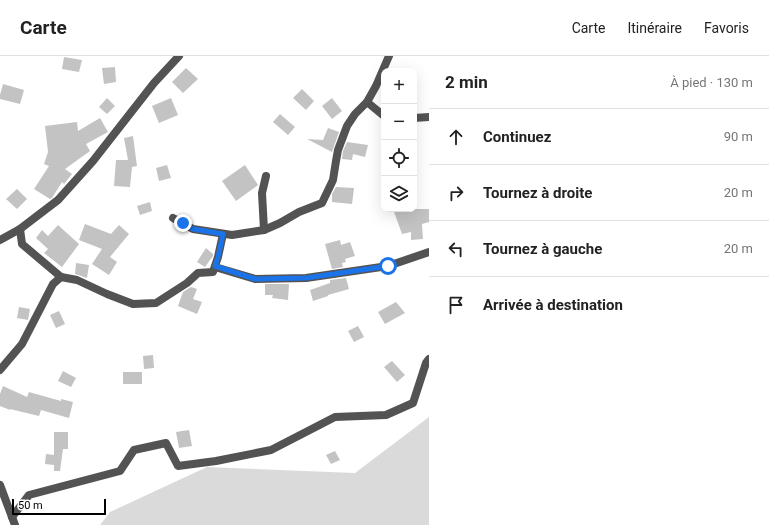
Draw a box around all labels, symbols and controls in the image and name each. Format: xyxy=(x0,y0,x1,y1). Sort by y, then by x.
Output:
text: Carte xyxy=(20,16,67,39)
text: Carte xyxy=(572,20,605,36)
text: Itinéraire xyxy=(627,20,682,36)
text: Favoris xyxy=(704,20,749,36)
map controls xyxy=(381,68,417,212)
button: + xyxy=(381,68,417,104)
text: 2 min xyxy=(445,72,488,92)
text: À pied · 130 m xyxy=(670,75,753,90)
button: − xyxy=(381,104,417,140)
icon: ahead xyxy=(445,126,467,148)
text: Continuez xyxy=(483,128,551,146)
text: 90 m xyxy=(724,129,753,144)
button: locate xyxy=(381,140,417,176)
button: layers xyxy=(381,176,417,212)
icon: right xyxy=(445,182,467,204)
text: Tournez à droite xyxy=(483,184,592,202)
text: 20 m xyxy=(724,185,753,200)
route end xyxy=(174,214,192,232)
icon: left xyxy=(445,238,467,260)
text: Tournez à gauche xyxy=(483,240,602,258)
text: 20 m xyxy=(724,241,753,256)
route start xyxy=(379,257,397,275)
icon: arrive xyxy=(445,294,467,316)
text: Arrivée à destination xyxy=(483,296,623,314)
scale bar xyxy=(12,497,106,516)
text: 50 m xyxy=(18,499,43,512)

